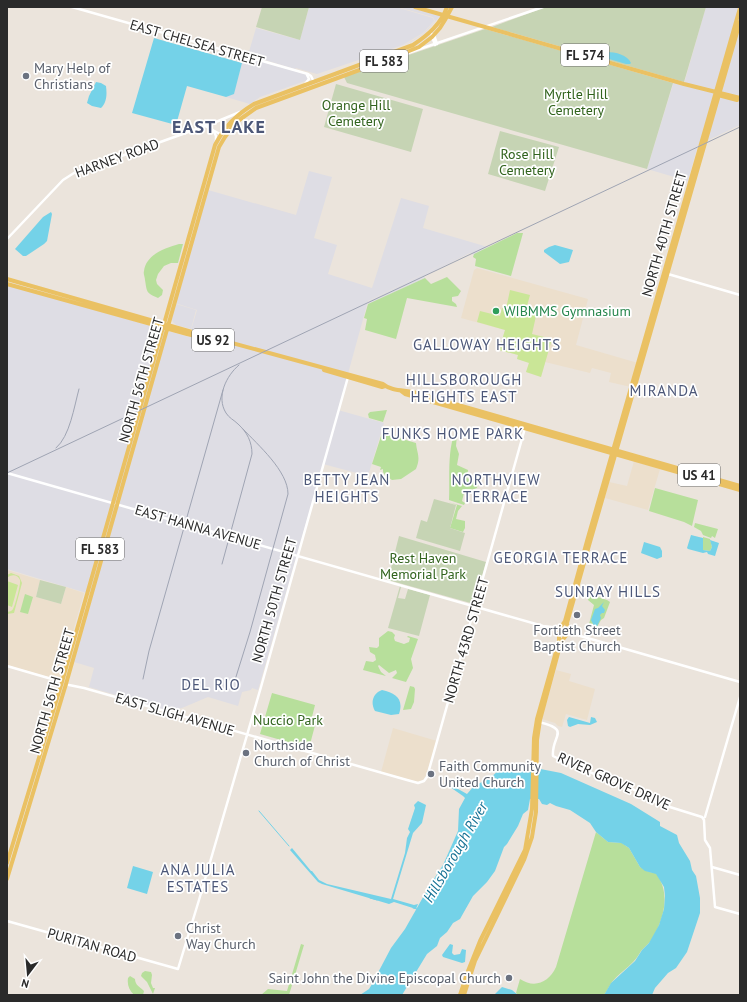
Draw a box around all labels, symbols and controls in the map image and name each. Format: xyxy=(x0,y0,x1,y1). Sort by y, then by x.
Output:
street label: EAST CHELSEA STREET xyxy=(128,15,266,71)
road number: FL 574 xyxy=(561,44,609,66)
road number: FL 583 xyxy=(360,50,408,72)
place label: Mary Help of Christians xyxy=(34,59,111,93)
marker: Mary Help of Christians xyxy=(21,71,31,81)
park label: Myrtle Hill Cemetery xyxy=(544,85,608,119)
park label: Orange Hill Cemetery xyxy=(322,96,390,130)
district label: EAST LAKE xyxy=(172,115,266,138)
street label: HARNEY ROAD xyxy=(72,134,162,182)
park label: Rose Hill Cemetery xyxy=(499,145,556,179)
street label: NORTH 40TH STREET xyxy=(637,169,691,299)
place label: WIBMMS Gymnasium xyxy=(504,302,631,320)
marker: WIBMMS Gymnasium xyxy=(491,306,501,316)
street label: NORTH 56TH STREET xyxy=(114,315,168,445)
road number: US 92 xyxy=(192,329,234,351)
district label: GALLOWAY HEIGHTS xyxy=(413,335,561,354)
district label: HILLSBOROUGH HEIGHTS EAST xyxy=(406,370,522,406)
district label: MIRANDA xyxy=(630,381,698,400)
district label: FUNKS HOME PARK xyxy=(382,424,524,443)
road number: US 41 xyxy=(678,464,720,486)
district label: BETTY JEAN HEIGHTS xyxy=(304,470,390,506)
district label: NORTHVIEW TERRACE xyxy=(451,470,541,506)
street label: EAST HANNA AVENUE xyxy=(133,500,263,554)
street label: NORTH 50TH STREET xyxy=(247,535,301,665)
road number: FL 583 xyxy=(76,538,124,560)
district label: GEORGIA TERRACE xyxy=(494,548,628,567)
park label: Rest Haven Memorial Park xyxy=(380,549,466,583)
street label: NORTH 43RD STREET xyxy=(439,575,493,705)
district label: SUNRAY HILLS xyxy=(555,582,661,601)
marker: Fortieth Street Baptist Church xyxy=(572,610,582,620)
place label: Fortieth Street Baptist Church xyxy=(533,621,621,655)
street label: NORTH 56TH STREET xyxy=(25,626,79,756)
district label: DEL RIO xyxy=(181,675,241,694)
street label: EAST SLIGH AVENUE xyxy=(113,688,237,740)
park label: Nuccio Park xyxy=(253,711,323,729)
place label: Northside Church of Christ xyxy=(254,736,350,770)
marker: Northside Church of Christ xyxy=(241,748,251,758)
street label: RIVER GROVE DRIVE xyxy=(555,748,673,814)
place label: Faith Community United Church xyxy=(439,757,542,791)
marker: Faith Community United Church xyxy=(426,769,436,779)
water label: Hillsborough River xyxy=(419,797,492,906)
district label: ANA JULIA ESTATES xyxy=(160,860,236,896)
place label: Christ Way Church xyxy=(186,919,256,953)
street label: PURITAN ROAD xyxy=(45,924,139,966)
marker: Christ Way Church xyxy=(173,931,183,941)
north arrow xyxy=(8,954,48,994)
place label: Saint John the Divine Episcopal Church xyxy=(268,969,501,987)
marker: Saint John the Divine Episcopal Church xyxy=(504,973,514,983)
text: N xyxy=(20,976,31,991)

